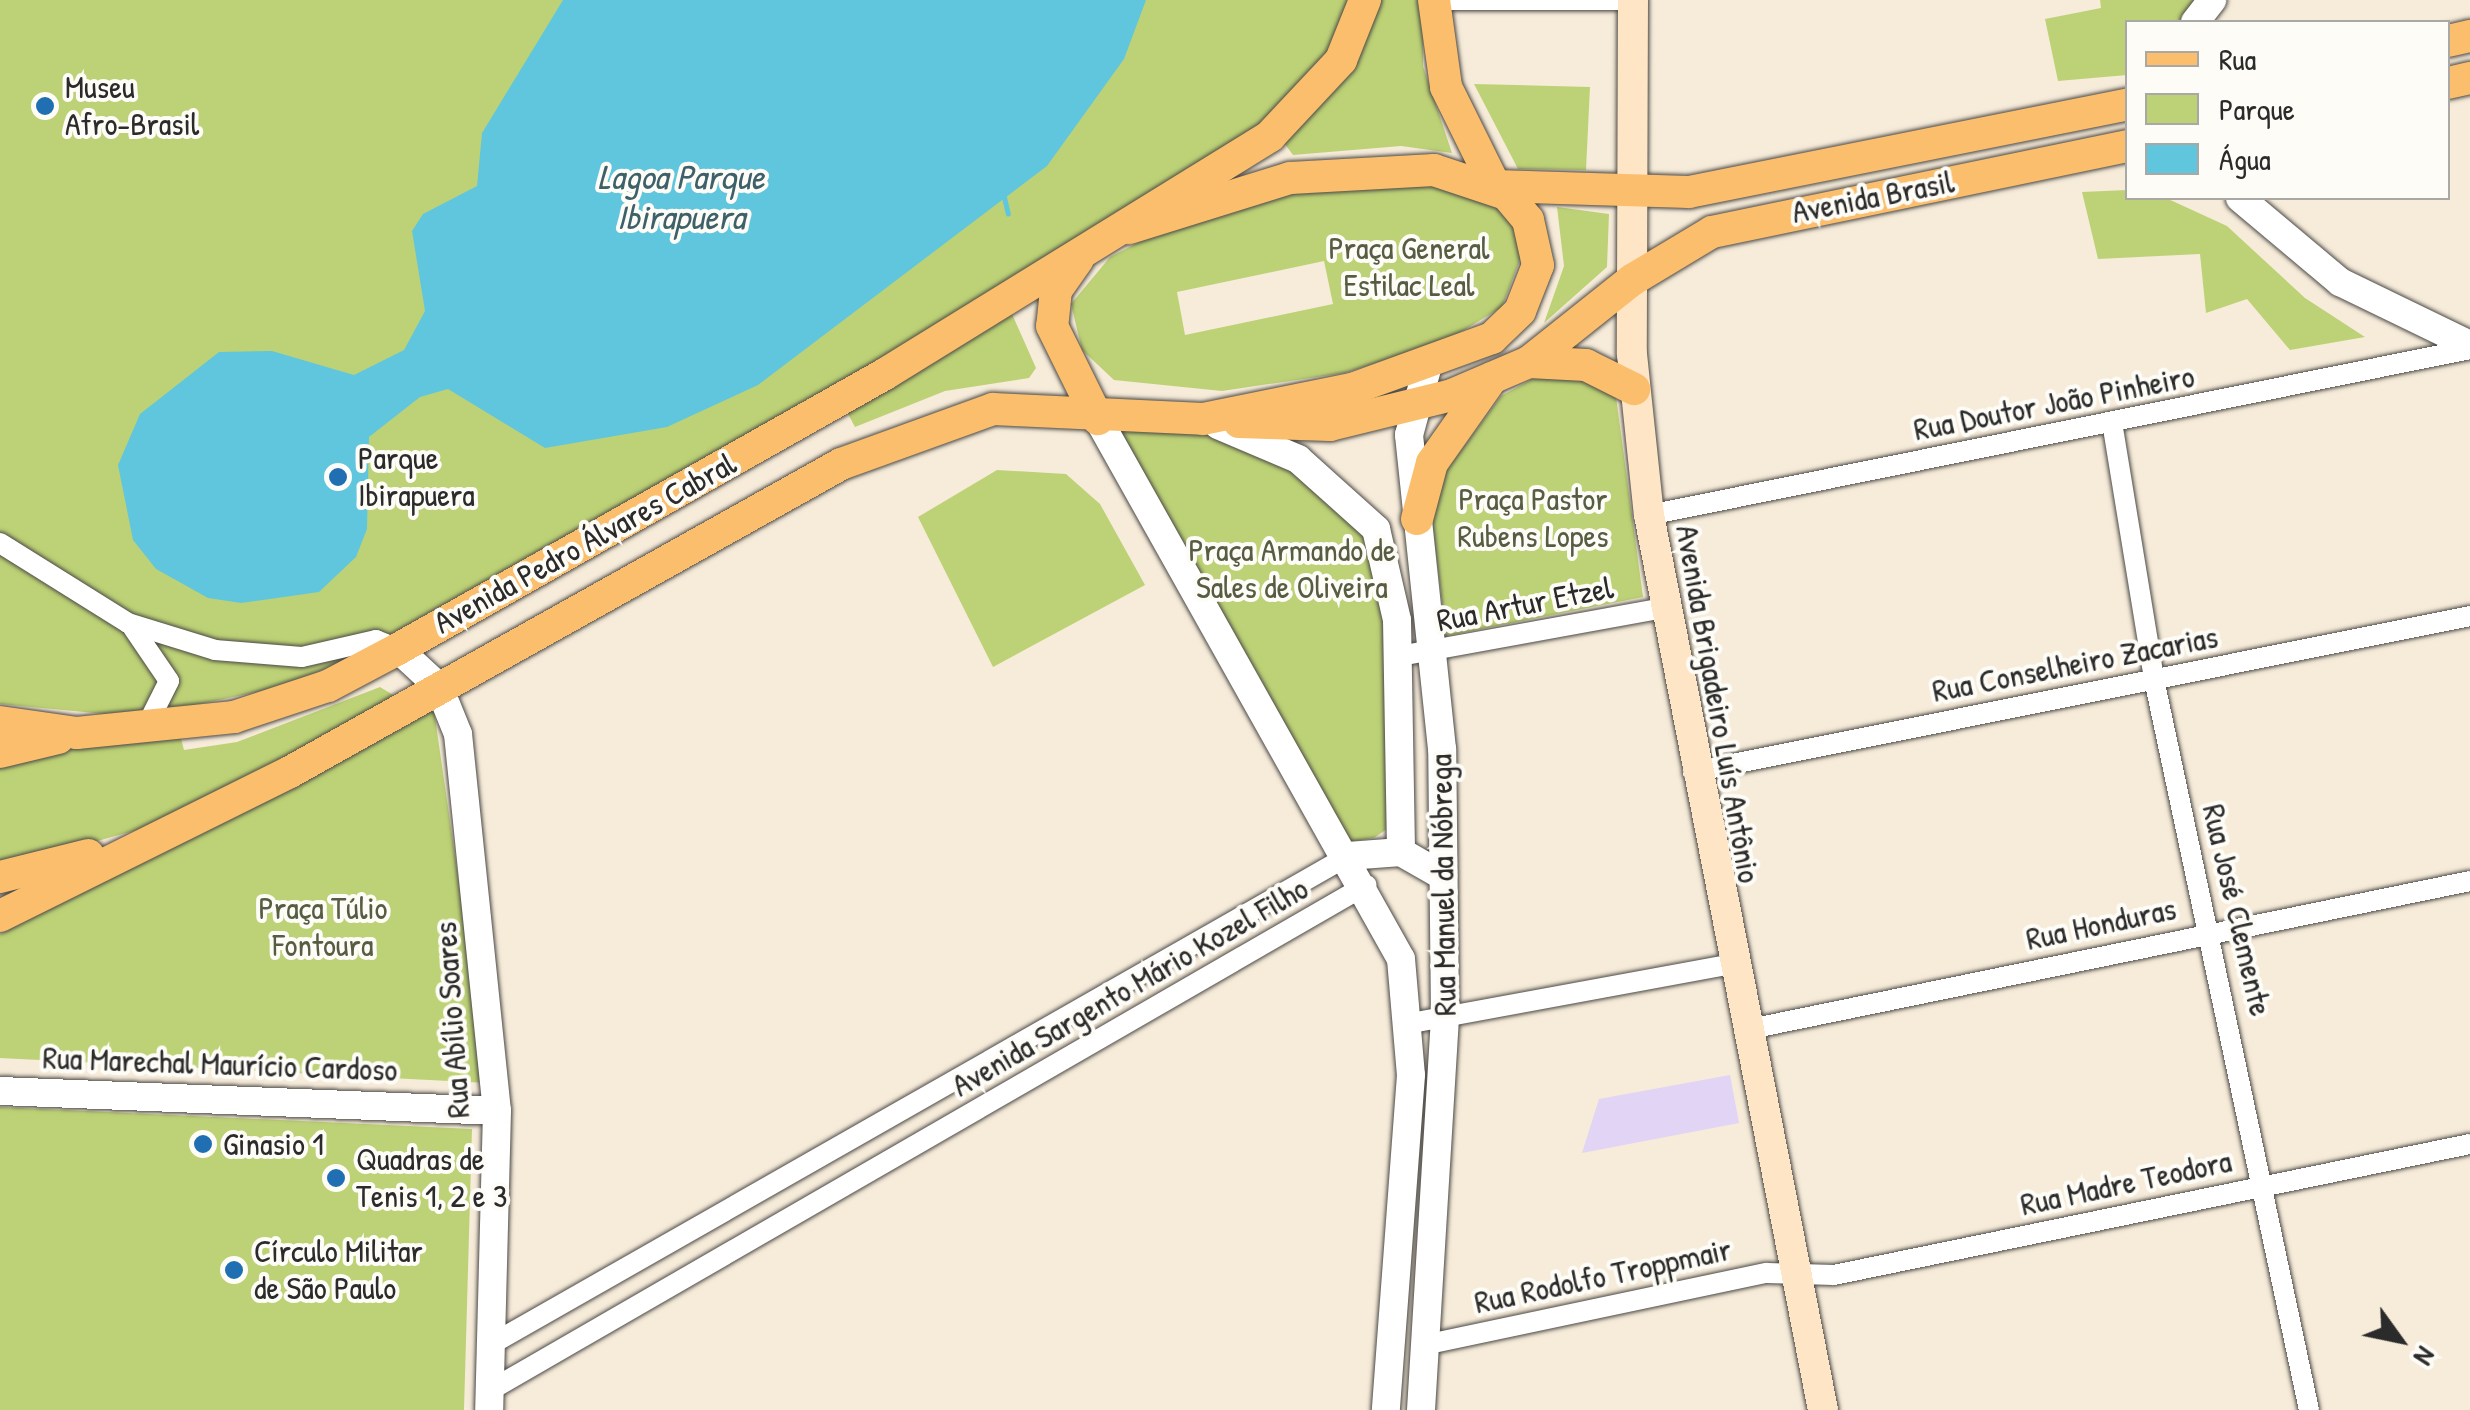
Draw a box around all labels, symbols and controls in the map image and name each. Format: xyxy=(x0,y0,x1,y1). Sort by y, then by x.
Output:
legend xyxy=(2125,20,2450,200)
text: Rua xyxy=(2219,39,2256,79)
place label: Museu Afro-Brasil xyxy=(65,69,199,144)
text: Parque xyxy=(2219,89,2295,129)
marker: Museu Afro-Brasil xyxy=(34,95,56,117)
text: Água xyxy=(2219,139,2271,179)
water label: Lagoa Parque Ibirapuera xyxy=(598,156,764,238)
street label: Avenida Brasil xyxy=(1789,162,1957,232)
park label: Praça General Estilac Leal xyxy=(1328,230,1490,305)
street label: Rua Doutor João Pinheiro xyxy=(1911,357,2197,449)
place label: Parque Ibirapuera xyxy=(358,440,475,515)
street label: Avenida Pedro Álvares Cabral xyxy=(427,444,743,642)
marker: Parque Ibirapuera xyxy=(327,466,349,488)
park label: Praça Pastor Rubens Lopes xyxy=(1458,481,1608,556)
street label: Avenida Brigadeiro Luís Antônio xyxy=(1668,522,1768,886)
park label: Praça Armando de Sales de Oliveira xyxy=(1188,532,1396,607)
street label: Rua Artur Etzel xyxy=(1434,568,1616,640)
street label: Rua Conselheiro Zacarias xyxy=(1929,618,2221,710)
street label: Rua Manuel da Nóbrega xyxy=(1422,754,1464,1016)
street label: Rua José Clemente xyxy=(2194,801,2280,1019)
street label: Avenida Sargento Mário Kozel Filho xyxy=(945,869,1315,1105)
street label: Rua Honduras xyxy=(2023,889,2179,959)
park label: Praça Túlio Fontoura xyxy=(259,890,387,965)
street label: Rua Abílio Soares xyxy=(426,921,478,1119)
street label: Rua Marechal Maurício Cardoso xyxy=(42,1039,398,1089)
place label: Ginasio 1 xyxy=(223,1125,324,1163)
marker: Ginasio 1 xyxy=(192,1133,214,1155)
place label: Quadras de Tenis 1, 2 e 3 xyxy=(356,1141,507,1216)
street label: Rua Madre Teodora xyxy=(2017,1142,2235,1224)
marker: Quadras de Tenis 1, 2 e 3 xyxy=(325,1167,347,1189)
street label: Rua Rodolfo Troppmair xyxy=(1471,1230,1735,1322)
place label: Círculo Militar de São Paulo xyxy=(254,1233,423,1308)
marker: Círculo Militar de São Paulo xyxy=(223,1259,245,1281)
north arrow xyxy=(2350,1290,2450,1390)
text: N xyxy=(2405,1340,2445,1373)

